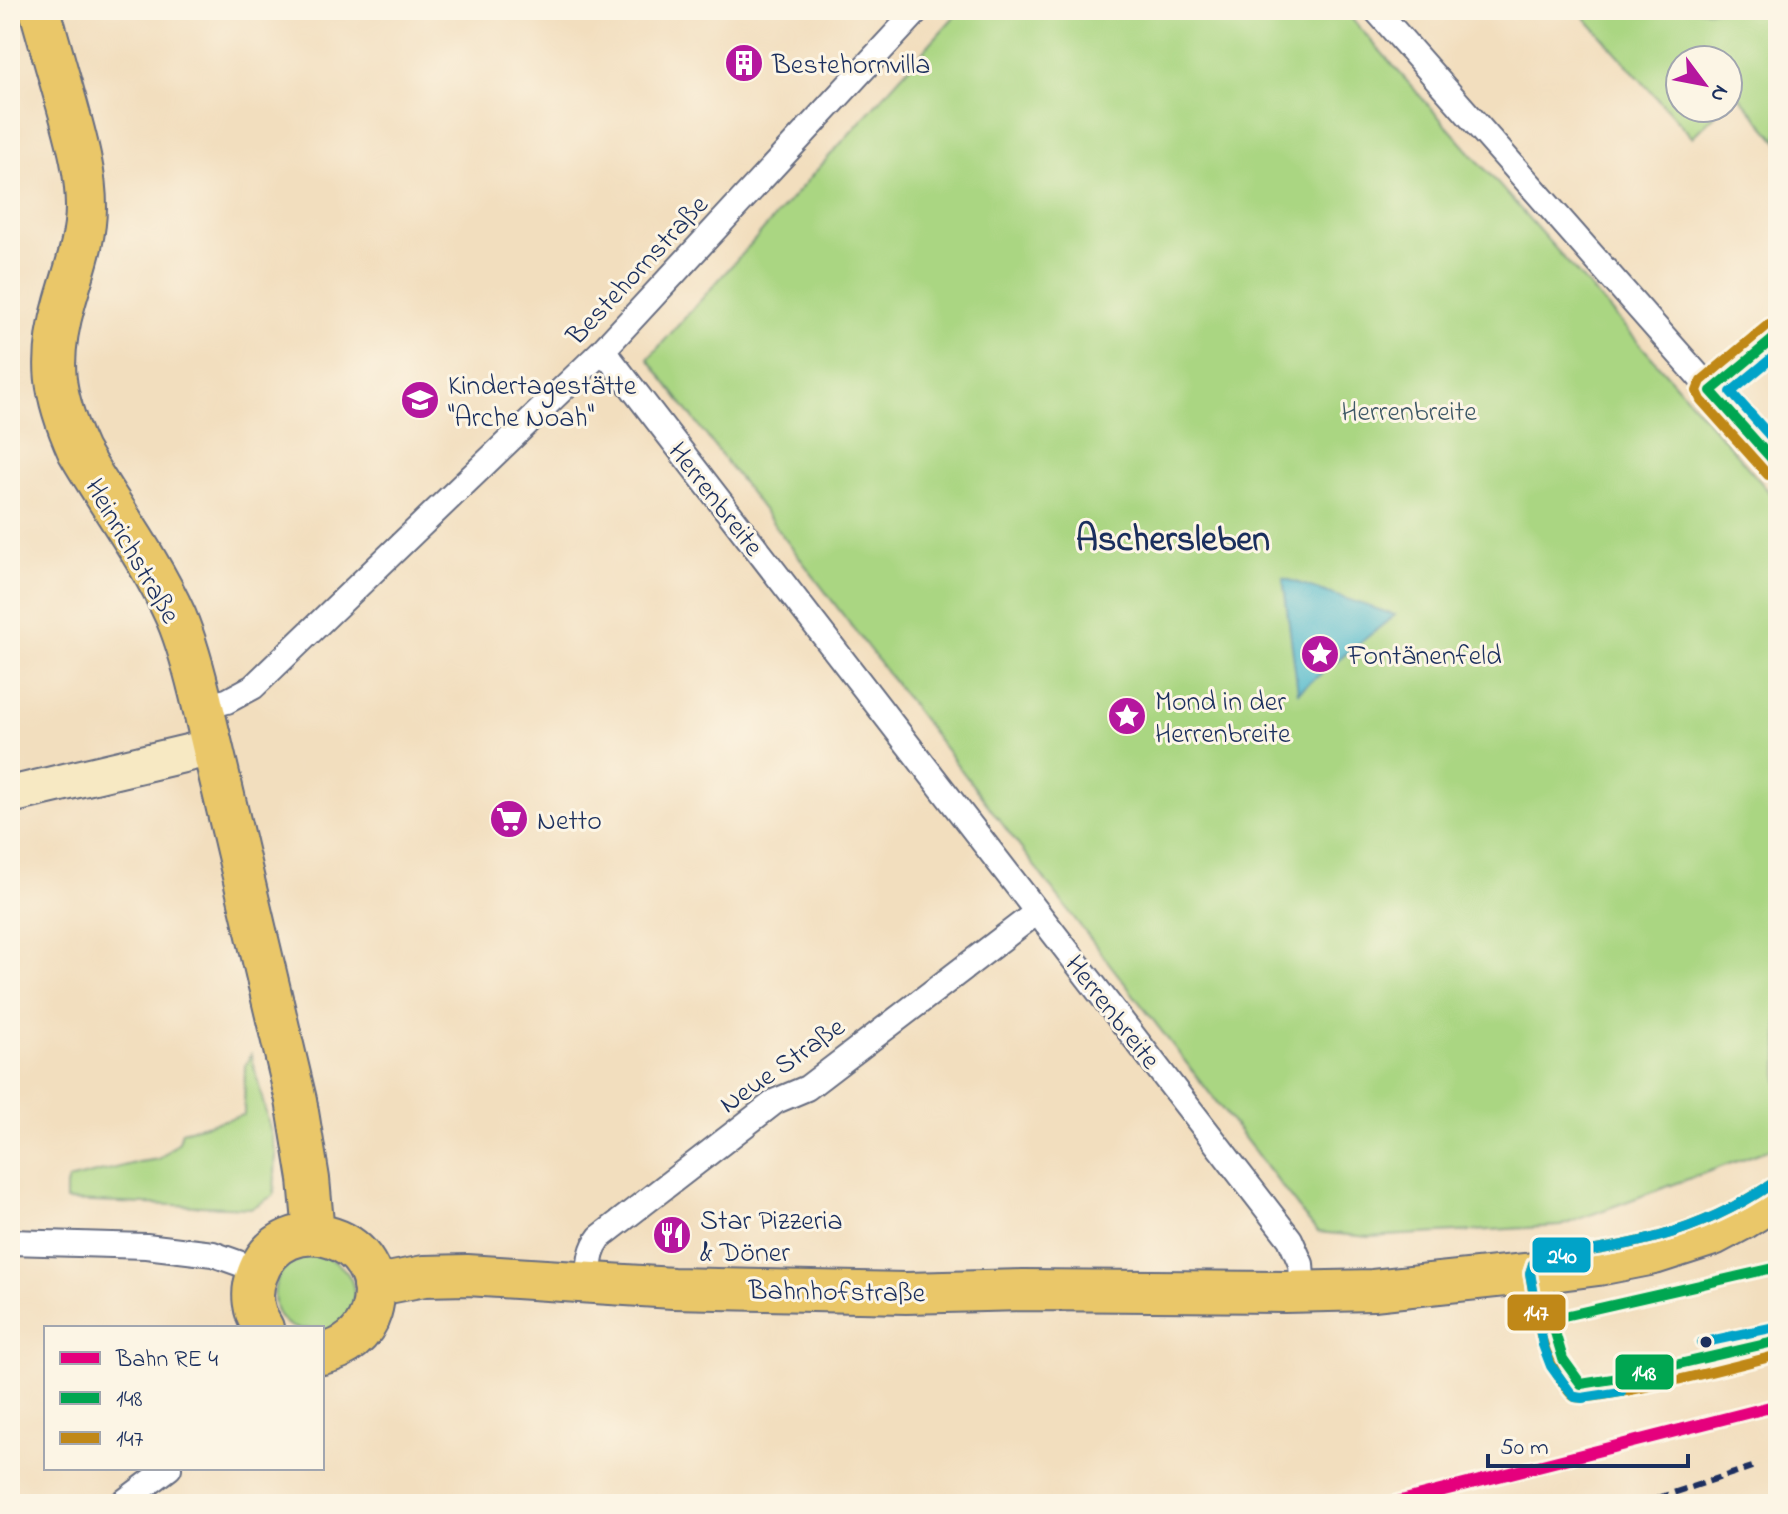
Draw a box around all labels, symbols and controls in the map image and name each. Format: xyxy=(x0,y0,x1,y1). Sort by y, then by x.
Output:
building icon: Bestehornvilla xyxy=(723,42,765,84)
north arrow xyxy=(1664,44,1744,124)
place label: Bestehornvilla xyxy=(771,46,930,87)
text: N xyxy=(1701,78,1736,108)
street label: Bestehornstraße xyxy=(557,187,720,357)
place label: Kindertagestätte "Arche Noah" xyxy=(448,367,637,440)
school or university icon: Kindertagestätte "Arche Noah" xyxy=(399,379,441,421)
park label: Herrenbreite xyxy=(1341,393,1477,434)
street label: Herrenbreite xyxy=(656,434,772,567)
street label: Heinrichstraße xyxy=(73,471,189,632)
district label: Aschersleben xyxy=(1076,515,1270,568)
place icon: Fontänenfeld xyxy=(1299,633,1341,675)
place label: Fontänenfeld xyxy=(1347,637,1502,678)
place label: Mond in der Herrenbreite xyxy=(1155,683,1291,756)
place icon: Mond in der Herrenbreite xyxy=(1106,695,1148,737)
supermarket icon: Netto xyxy=(488,798,530,840)
place label: Netto xyxy=(537,802,602,843)
street label: Herrenbreite xyxy=(1053,947,1169,1080)
street label: Neue Straße xyxy=(712,1008,855,1125)
place label: Star Pizzeria & Döner xyxy=(700,1202,843,1275)
restaurant icon: Star Pizzeria & Döner xyxy=(651,1214,693,1256)
line badge: 240 xyxy=(1531,1236,1592,1274)
text: 240 xyxy=(1546,1242,1577,1274)
street label: Bahnhofstraße xyxy=(747,1271,926,1316)
line badge: 147 xyxy=(1506,1293,1567,1332)
text: 147 xyxy=(1523,1299,1549,1331)
legend xyxy=(44,1326,324,1470)
unlabelled marker xyxy=(1698,1334,1714,1350)
text: Bahn RE 4 xyxy=(115,1343,218,1378)
line badge: 148 xyxy=(1614,1353,1675,1391)
text: 148 xyxy=(1632,1359,1657,1391)
text: 148 xyxy=(116,1383,143,1418)
scale bar xyxy=(1488,1418,1688,1468)
text: 147 xyxy=(116,1423,144,1458)
text: 50 m xyxy=(1500,1431,1549,1466)

